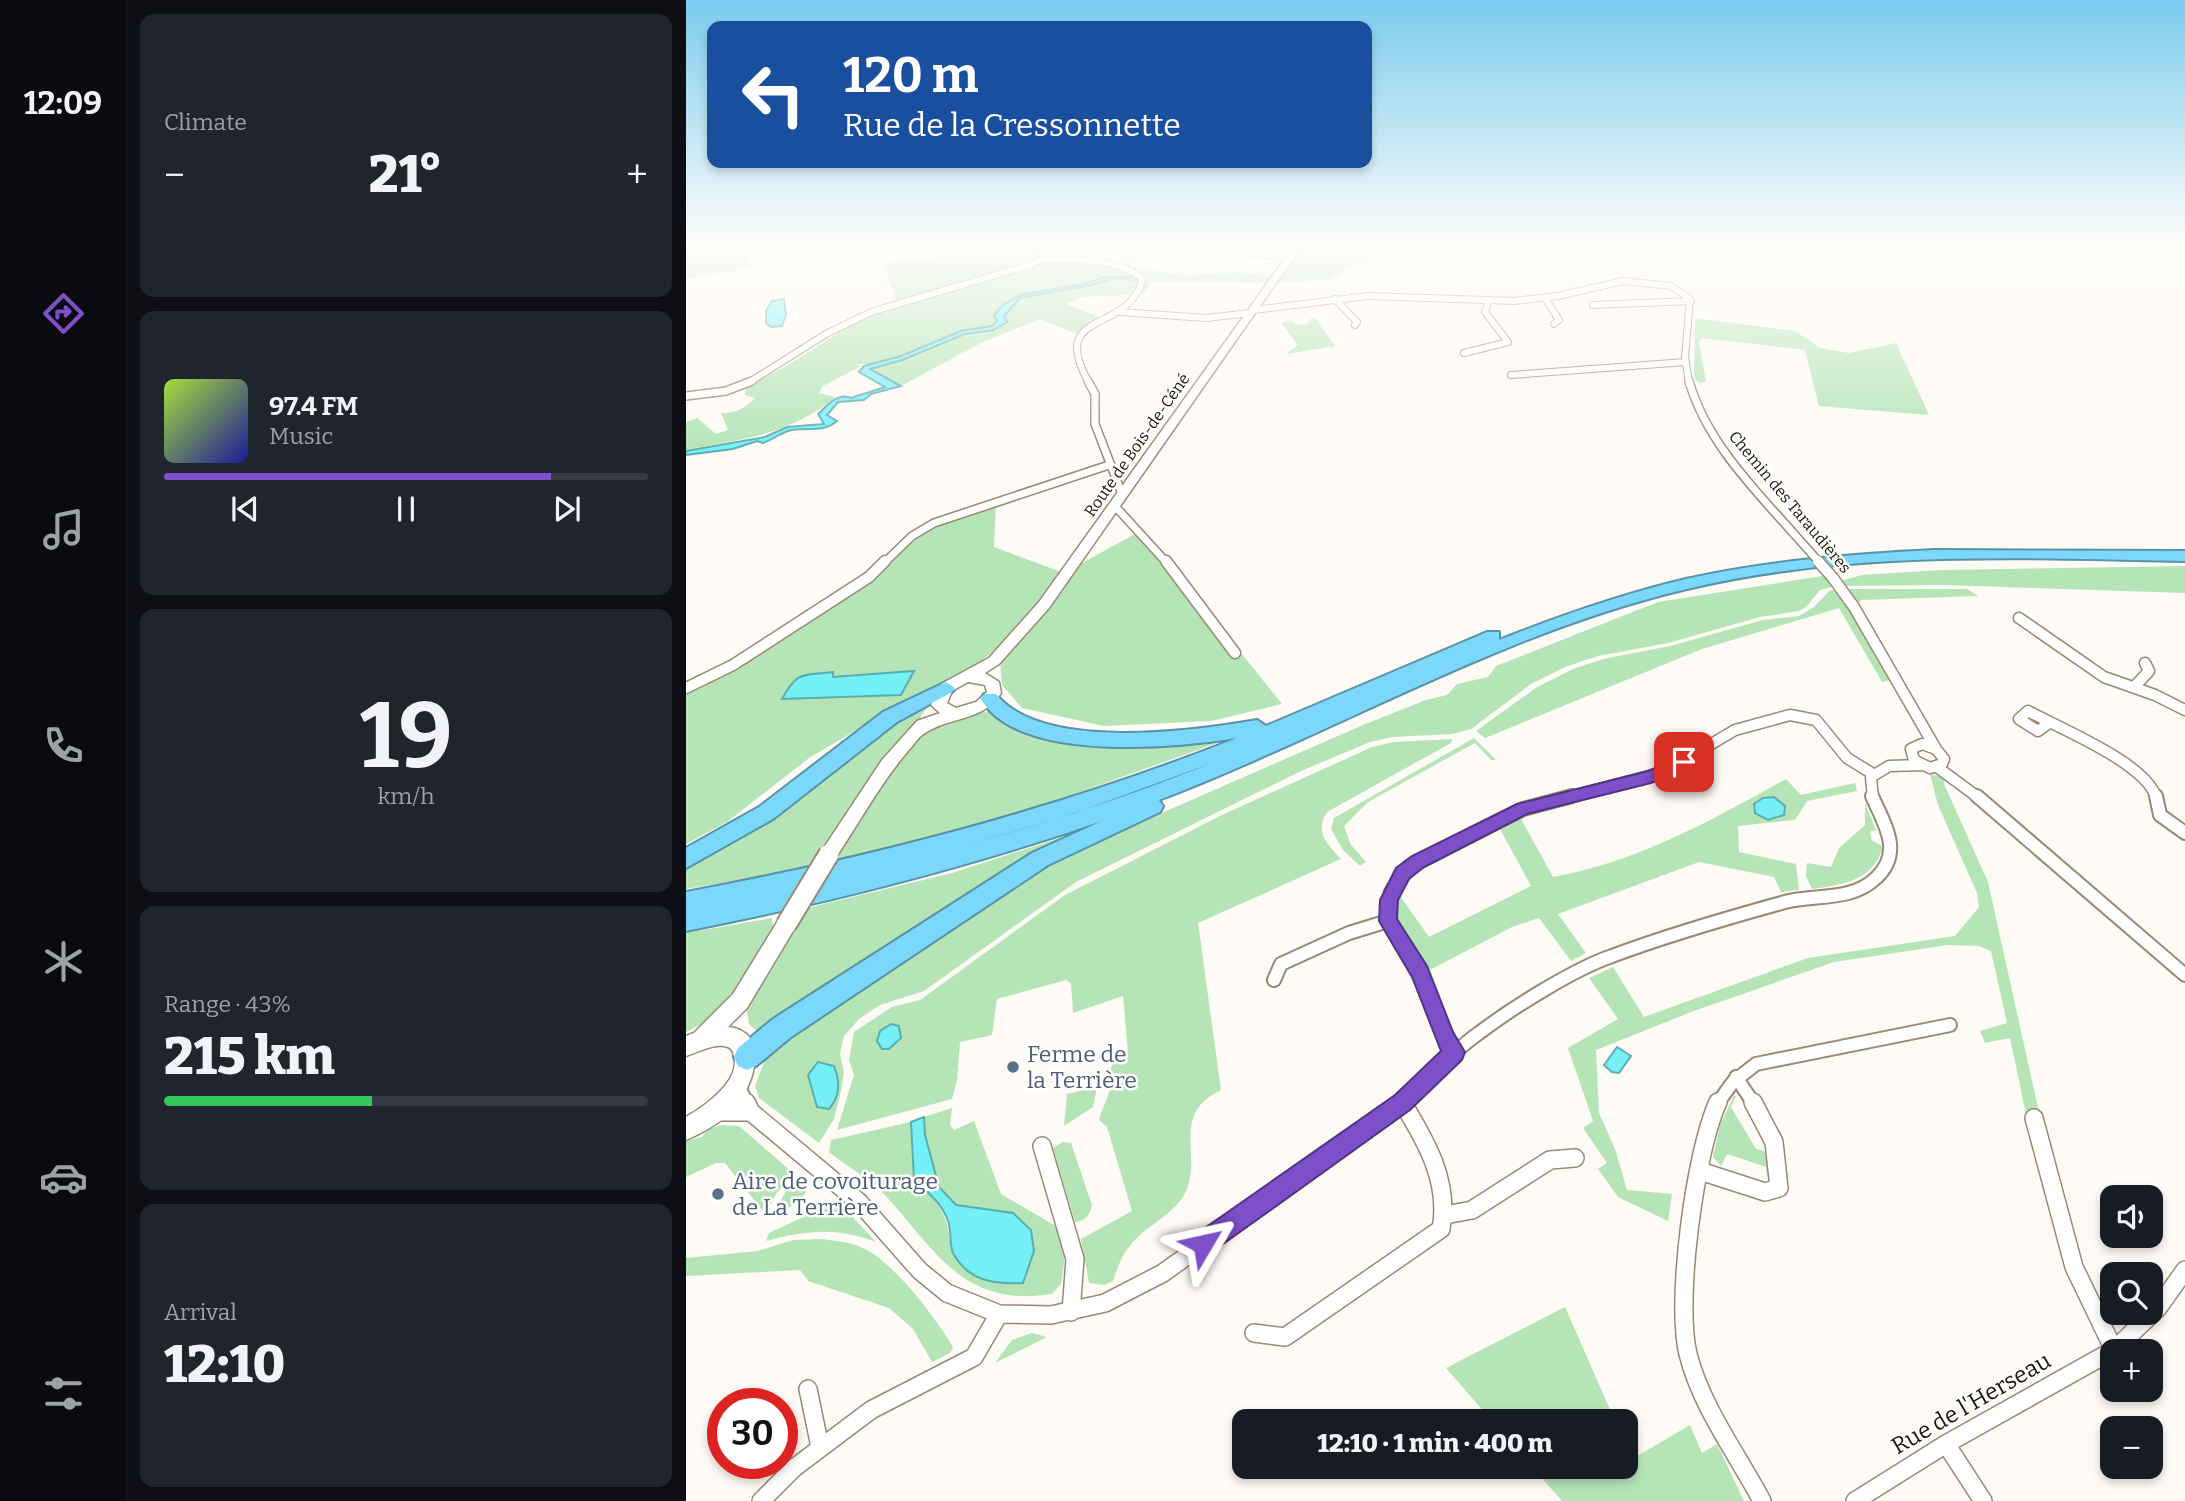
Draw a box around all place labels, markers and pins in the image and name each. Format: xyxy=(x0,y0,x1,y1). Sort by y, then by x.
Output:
pin xyxy=(1654,732,1714,792)
place label: Ferme de la Terrière xyxy=(1027,1040,1137,1094)
marker: Ferme de la Terrière xyxy=(1005,1059,1021,1075)
place label: Aire de covoiturage de La Terrière xyxy=(732,1167,938,1221)
marker: Aire de covoiturage de La Terrière xyxy=(710,1186,726,1202)

